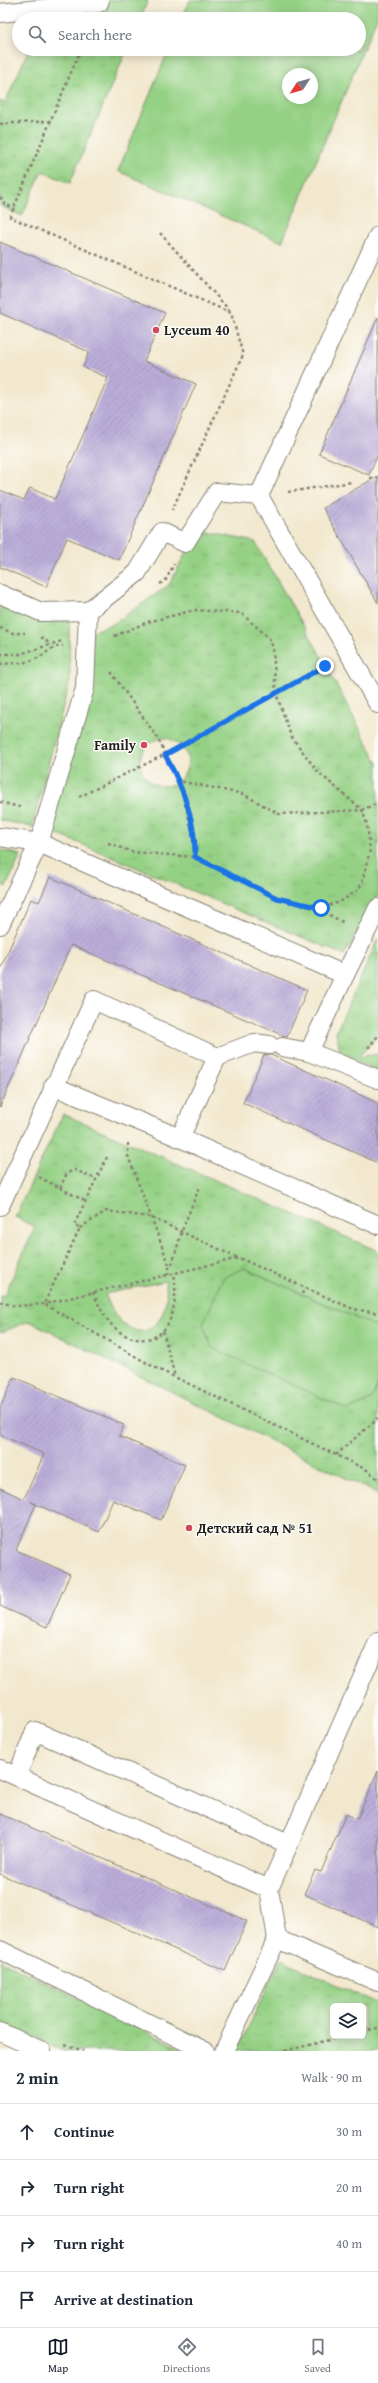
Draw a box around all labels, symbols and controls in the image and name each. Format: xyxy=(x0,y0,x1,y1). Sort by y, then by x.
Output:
search box xyxy=(12,12,366,56)
icon: search xyxy=(26,23,48,45)
text: Search here xyxy=(58,24,132,45)
north arrow xyxy=(282,68,318,104)
place label: Lyceum 40 xyxy=(164,320,229,340)
marker: Lyceum 40 xyxy=(151,325,161,335)
route end xyxy=(316,657,334,675)
place label: Family xyxy=(94,735,137,755)
marker: Family xyxy=(139,740,149,750)
route start xyxy=(312,899,330,917)
place label: Детский сад № 51 xyxy=(196,1518,313,1538)
marker: Детский сад № 51 xyxy=(184,1523,194,1533)
map controls xyxy=(330,2003,366,2039)
button: layers xyxy=(330,2003,366,2039)
text: 2 min xyxy=(16,2065,58,2090)
text: Walk · 90 m xyxy=(301,2068,362,2087)
icon: ahead xyxy=(16,2121,38,2143)
text: Continue xyxy=(54,2121,115,2142)
text: 30 m xyxy=(336,2122,362,2141)
icon: right xyxy=(16,2177,38,2199)
text: Turn right xyxy=(54,2177,125,2198)
text: 20 m xyxy=(336,2178,362,2197)
icon: right xyxy=(16,2233,38,2255)
text: Turn right xyxy=(54,2233,125,2254)
text: 40 m xyxy=(336,2234,362,2253)
icon: arrive xyxy=(16,2289,38,2311)
text: Arrive at destination xyxy=(54,2289,193,2310)
tab: Map xyxy=(47,2336,69,2376)
tab: Directions xyxy=(163,2336,210,2376)
tab: Saved xyxy=(304,2336,331,2376)

